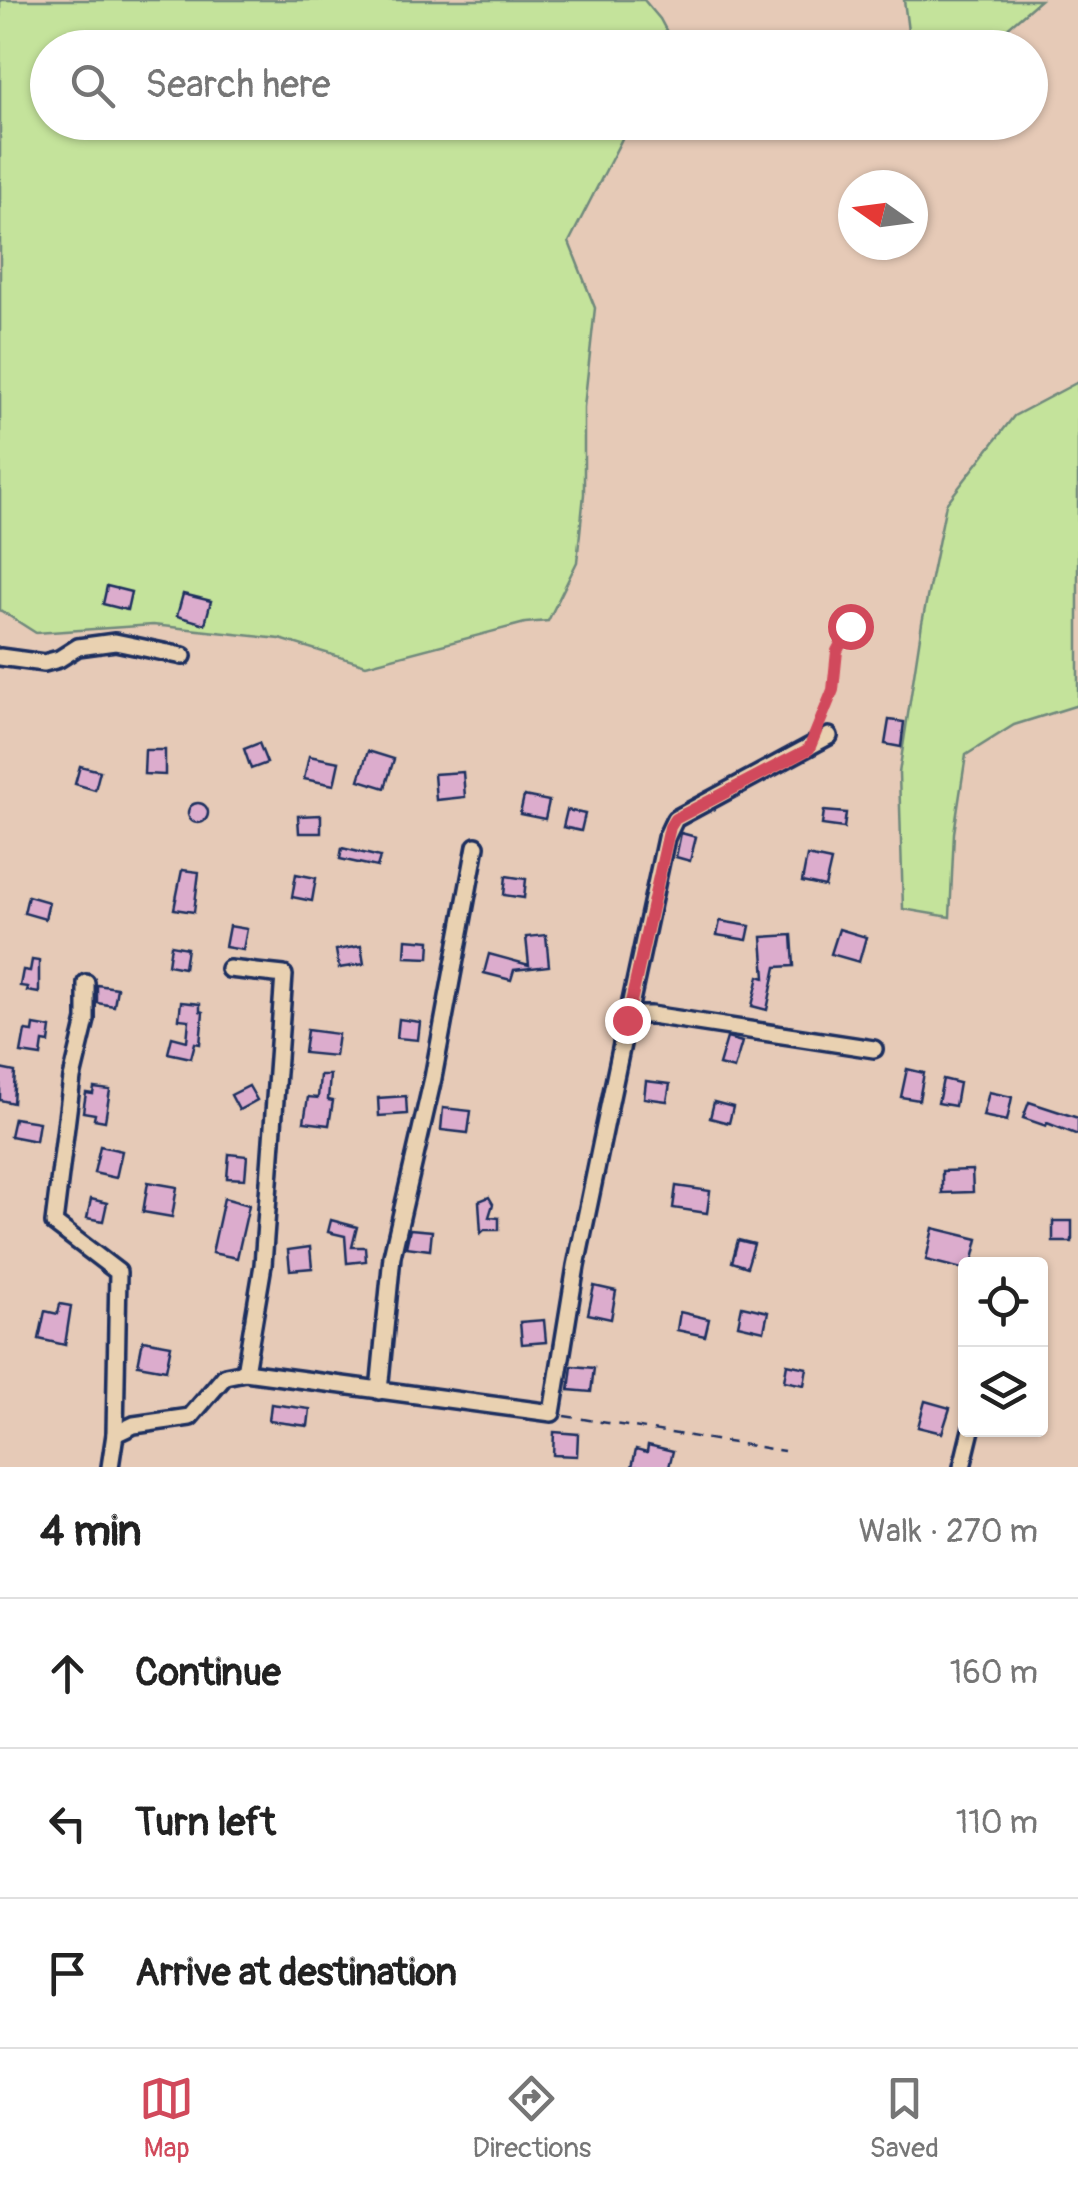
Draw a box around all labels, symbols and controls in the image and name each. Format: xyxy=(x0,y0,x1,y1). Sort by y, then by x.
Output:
search box xyxy=(30,30,1048,140)
icon: search xyxy=(65,58,120,113)
text: Search here xyxy=(145,61,331,109)
north arrow xyxy=(838,170,928,260)
route start xyxy=(828,604,874,650)
route end xyxy=(605,998,651,1044)
map controls xyxy=(958,1257,1048,1437)
button: locate xyxy=(958,1257,1048,1347)
button: layers xyxy=(958,1347,1048,1437)
text: 4 min xyxy=(40,1506,142,1558)
text: Walk · 270 m xyxy=(859,1512,1038,1552)
icon: ahead xyxy=(40,1646,95,1701)
text: Continue xyxy=(135,1649,281,1697)
text: 160 m xyxy=(950,1653,1038,1693)
icon: left xyxy=(40,1796,95,1851)
text: Turn left xyxy=(135,1799,276,1847)
text: 110 m xyxy=(956,1803,1038,1843)
icon: arrive xyxy=(40,1946,95,2001)
text: Arrive at destination xyxy=(135,1949,457,1997)
tab: Map xyxy=(139,2071,194,2166)
tab: Directions xyxy=(472,2071,591,2166)
tab: Saved xyxy=(869,2071,939,2166)

